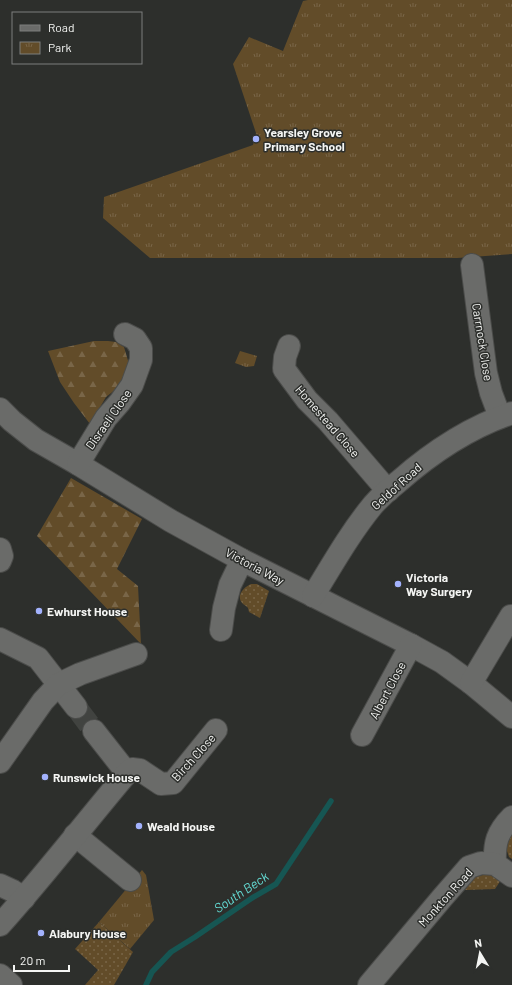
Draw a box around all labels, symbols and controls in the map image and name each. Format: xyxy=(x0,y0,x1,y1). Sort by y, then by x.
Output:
legend xyxy=(12,12,142,64)
text: Road xyxy=(48,20,75,34)
text: Park xyxy=(48,40,72,54)
place label: Yearsley Grove Primary School xyxy=(264,125,345,153)
marker: Yearsley Grove Primary School xyxy=(251,134,261,144)
street label: Carrnock Close xyxy=(470,302,496,382)
street label: Homestead Close xyxy=(293,382,363,460)
street label: Disraeli Close xyxy=(82,386,134,452)
street label: Geldof Road xyxy=(368,460,424,512)
street label: Victoria Way xyxy=(223,545,287,588)
place label: Victoria Way Surgery xyxy=(406,570,472,598)
marker: Victoria Way Surgery xyxy=(393,579,403,589)
place label: Ewhurst House xyxy=(47,604,128,618)
marker: Ewhurst House xyxy=(34,606,44,616)
street label: Albert Close xyxy=(366,659,408,721)
street label: Birch Close xyxy=(168,730,218,784)
place label: Runswick House xyxy=(53,770,141,784)
marker: Runswick House xyxy=(40,772,50,782)
place label: Weald House xyxy=(147,819,216,833)
marker: Weald House xyxy=(134,821,144,831)
street label: Monkton Road xyxy=(415,865,475,929)
water label: South Beck xyxy=(211,868,272,916)
place label: Alabury House xyxy=(49,926,127,940)
marker: Alabury House xyxy=(36,928,46,938)
north arrow xyxy=(460,933,500,973)
text: N xyxy=(473,936,483,950)
scale bar xyxy=(14,947,69,973)
text: 20 m xyxy=(20,953,46,967)

